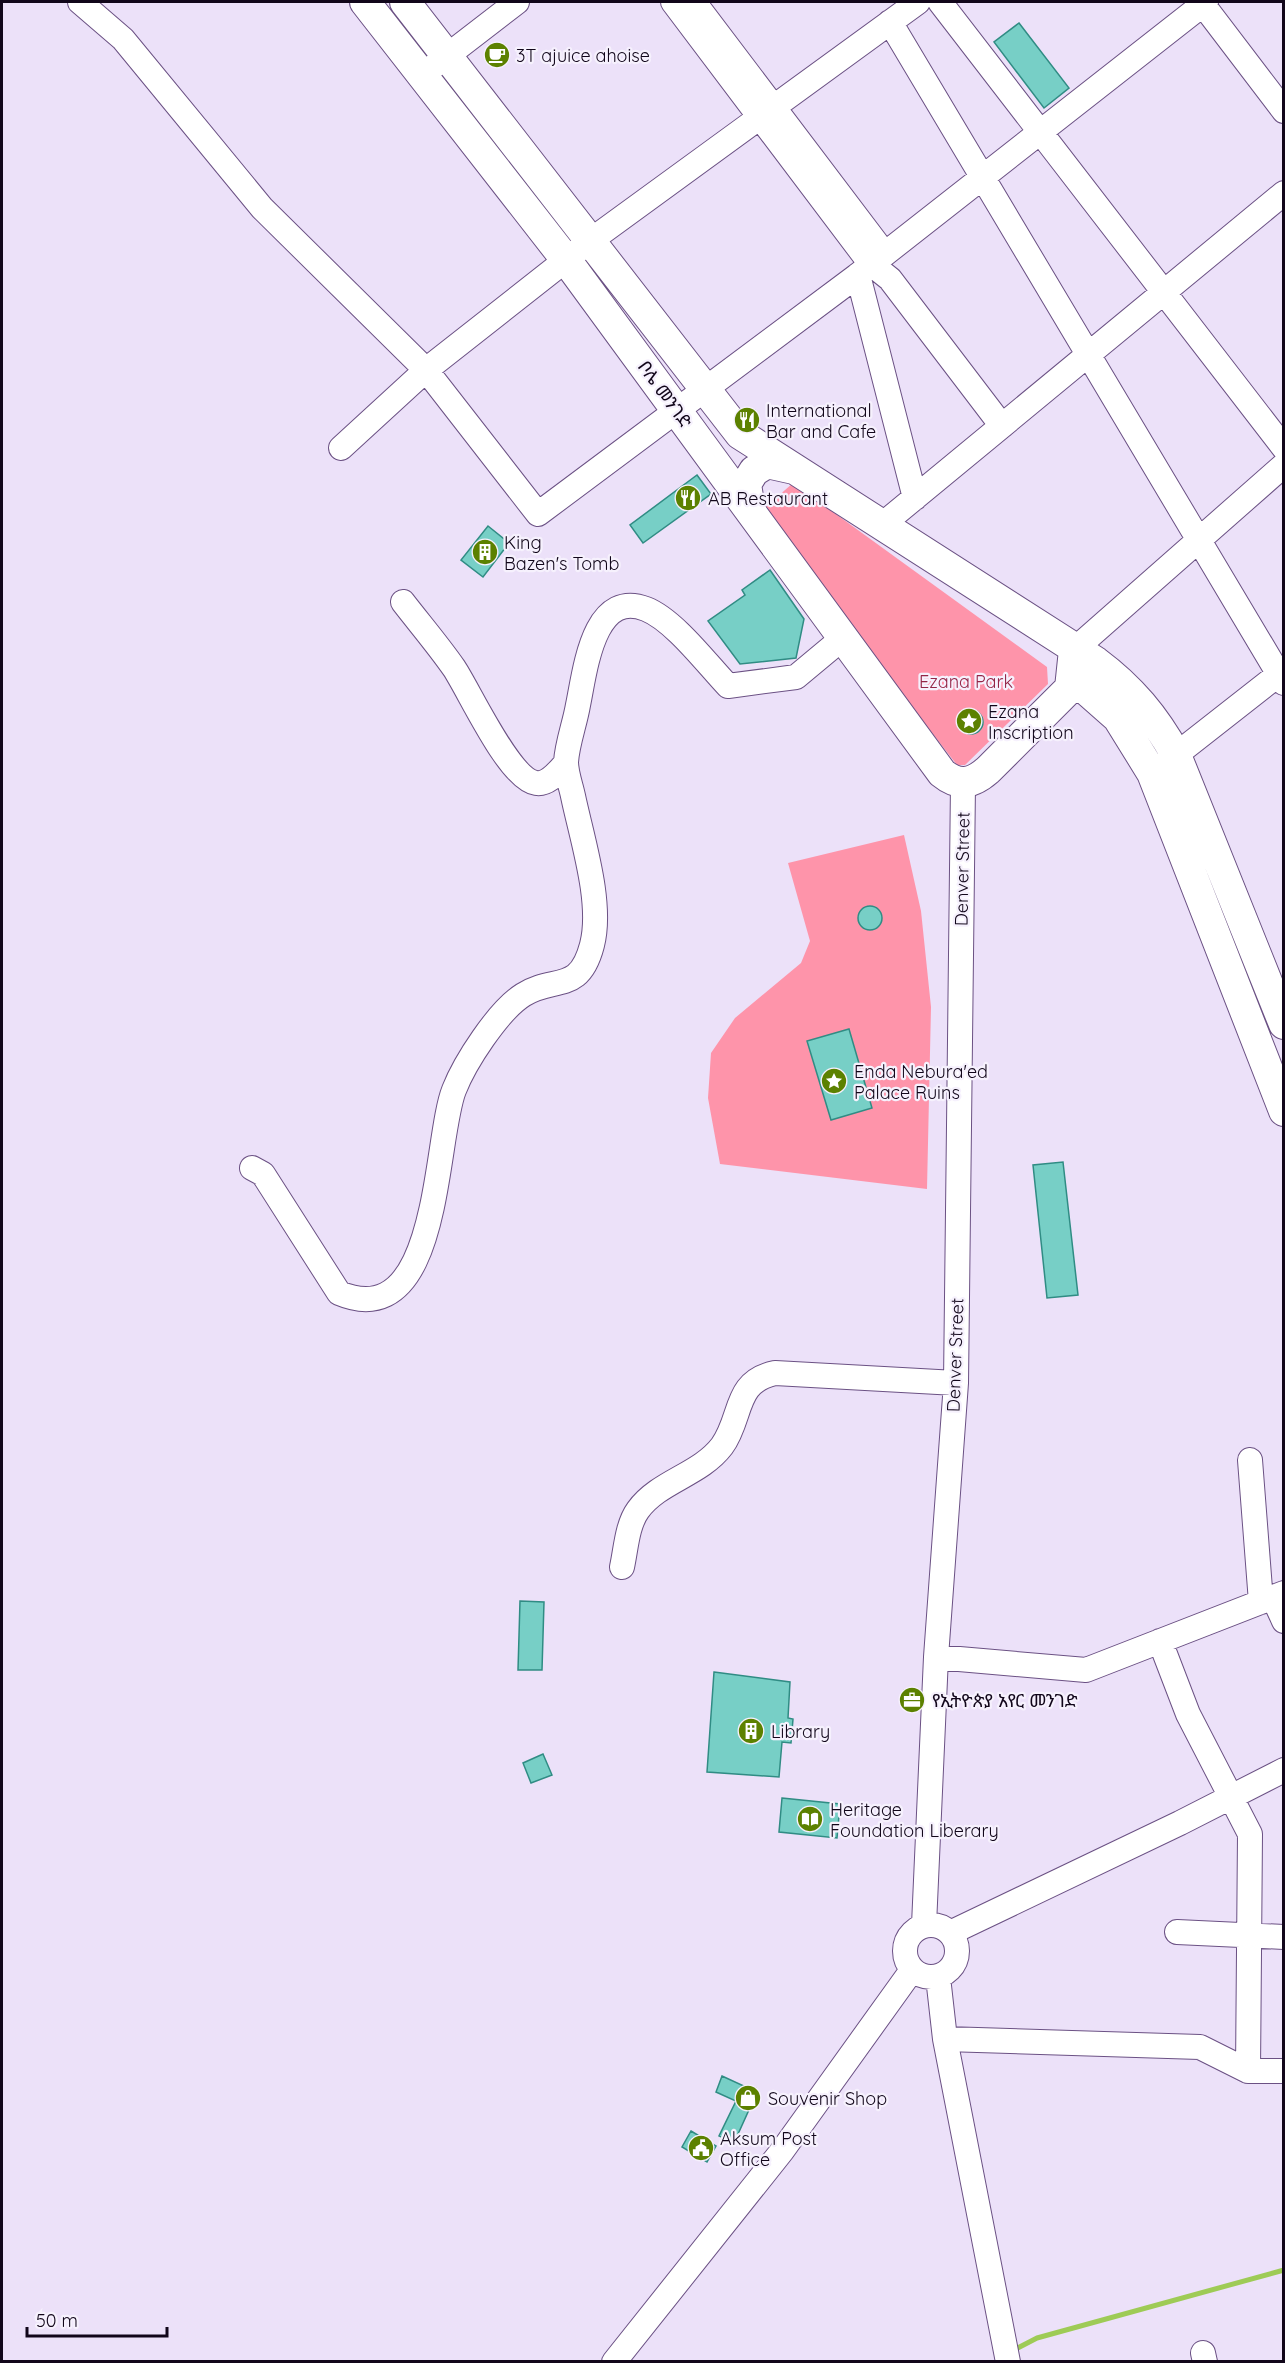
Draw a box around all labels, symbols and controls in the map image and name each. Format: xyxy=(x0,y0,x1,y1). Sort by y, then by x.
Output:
cafe icon: 3T ajuice ahoise xyxy=(482,40,512,70)
place label: 3T ajuice ahoise xyxy=(516,44,650,67)
street label: ቦሌ መንገድ xyxy=(633,356,697,432)
place label: International Bar and Cafe xyxy=(766,399,876,443)
restaurant icon: International Bar and Cafe xyxy=(732,405,762,435)
restaurant icon: AB Restaurant xyxy=(673,483,703,513)
place label: AB Restaurant xyxy=(708,487,828,510)
place label: King Bazen's Tomb xyxy=(504,531,619,575)
building icon: King Bazen's Tomb xyxy=(470,537,500,567)
park label: Ezana Park xyxy=(919,670,1013,693)
place label: Ezana Inscription xyxy=(988,700,1074,744)
place icon: Ezana Inscription xyxy=(954,706,984,736)
street label: Denver Street xyxy=(950,812,974,926)
place label: Enda Nebura'ed Palace Ruins xyxy=(854,1060,988,1104)
place icon: Enda Nebura'ed Palace Ruins xyxy=(819,1066,849,1096)
street label: Denver Street xyxy=(942,1298,968,1412)
office icon: የኢትዮጵያ አየር መንገድ xyxy=(897,1685,927,1715)
place label: የኢትዮጵያ አየር መንገድ xyxy=(932,1689,1078,1712)
building icon: Library xyxy=(736,1716,766,1746)
place label: Library xyxy=(771,1720,830,1743)
place label: Heritage Foundation Liberary xyxy=(830,1798,999,1842)
library icon: Heritage Foundation Liberary xyxy=(795,1804,825,1834)
shop icon: Souvenir Shop xyxy=(733,2083,763,2113)
place label: Souvenir Shop xyxy=(768,2087,887,2110)
place label: Aksum Post Office xyxy=(720,2127,817,2171)
public building icon: Aksum Post Office xyxy=(686,2133,716,2163)
scale bar xyxy=(27,2300,166,2338)
text: 50 m xyxy=(36,2309,78,2332)

